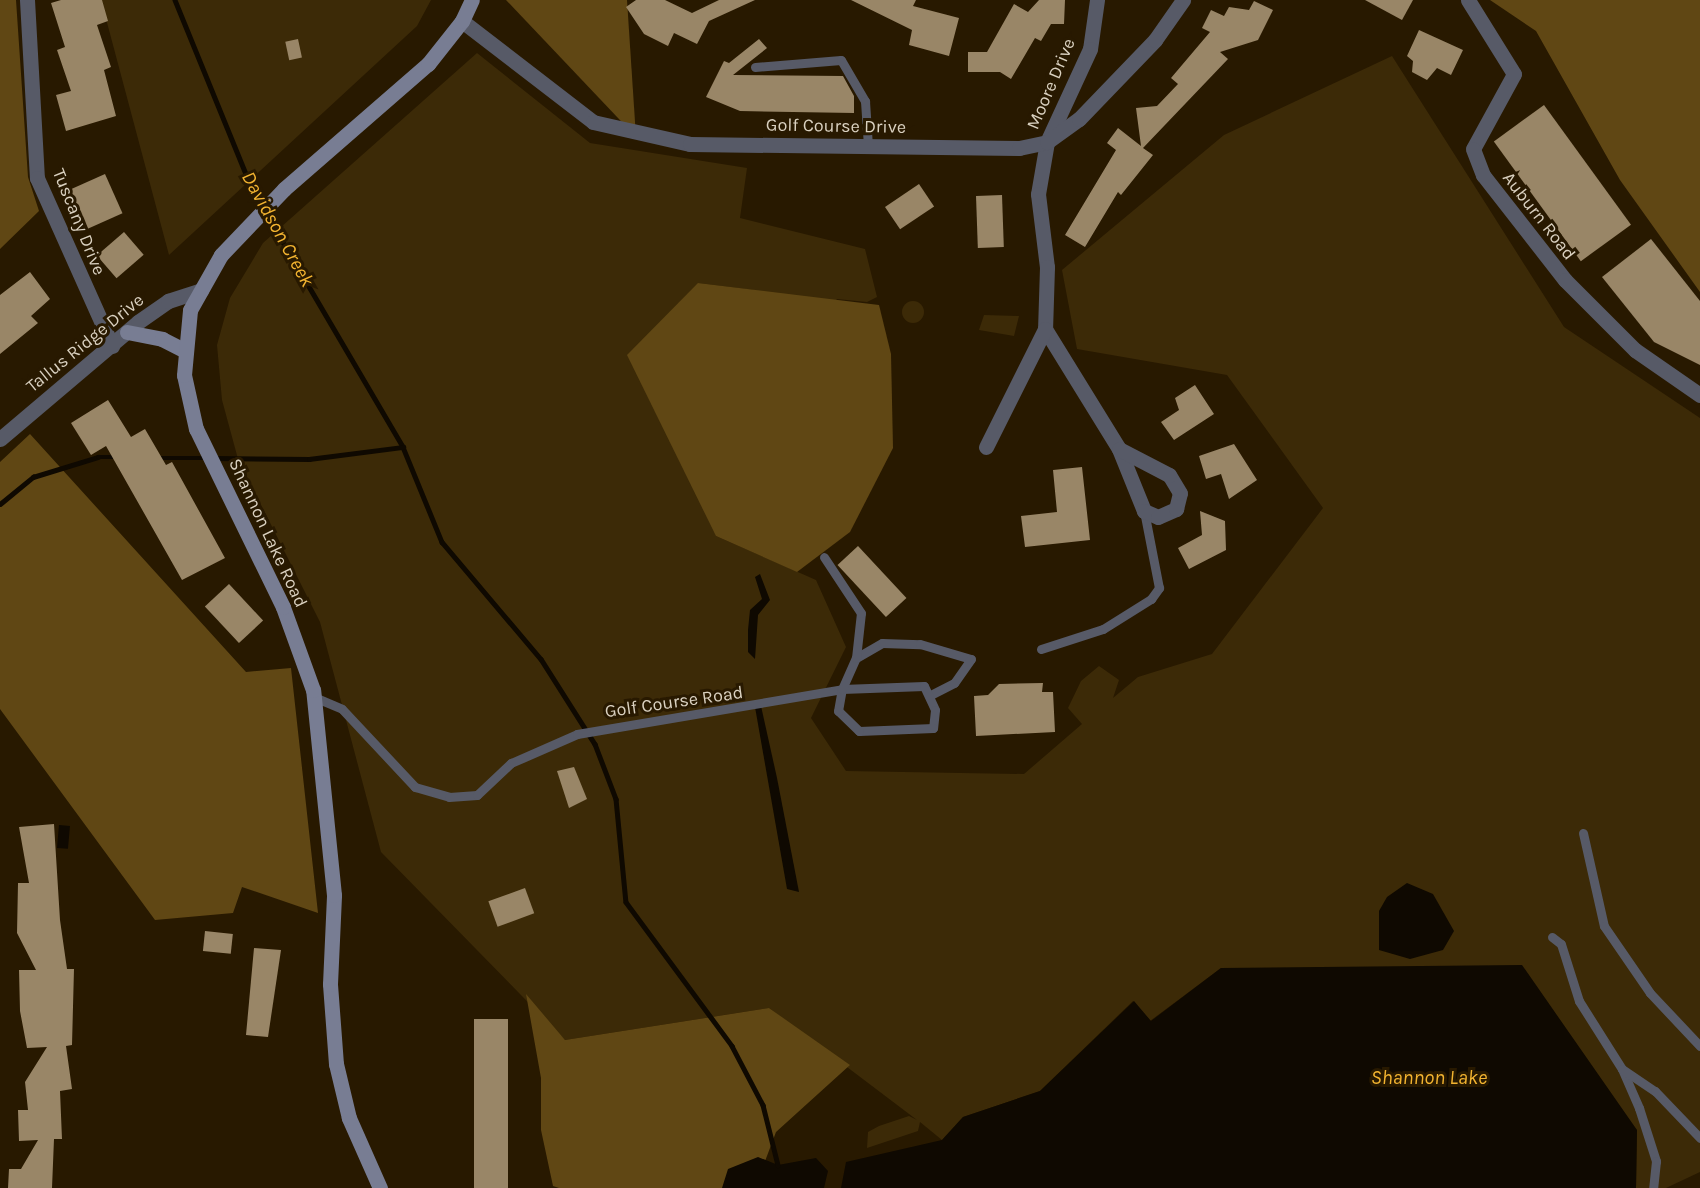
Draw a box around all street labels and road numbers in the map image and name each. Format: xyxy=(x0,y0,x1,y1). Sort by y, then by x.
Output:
street label: Moore Drive xyxy=(1022,35,1080,133)
street label: Golf Course Drive xyxy=(766,114,906,138)
street label: Tuscany Drive xyxy=(48,166,110,278)
street label: Auburn Road xyxy=(1498,168,1580,264)
street label: Tallus Ridge Drive xyxy=(22,289,148,397)
street label: Shannon Lake Road xyxy=(224,455,312,611)
street label: Golf Course Road xyxy=(603,682,745,722)

